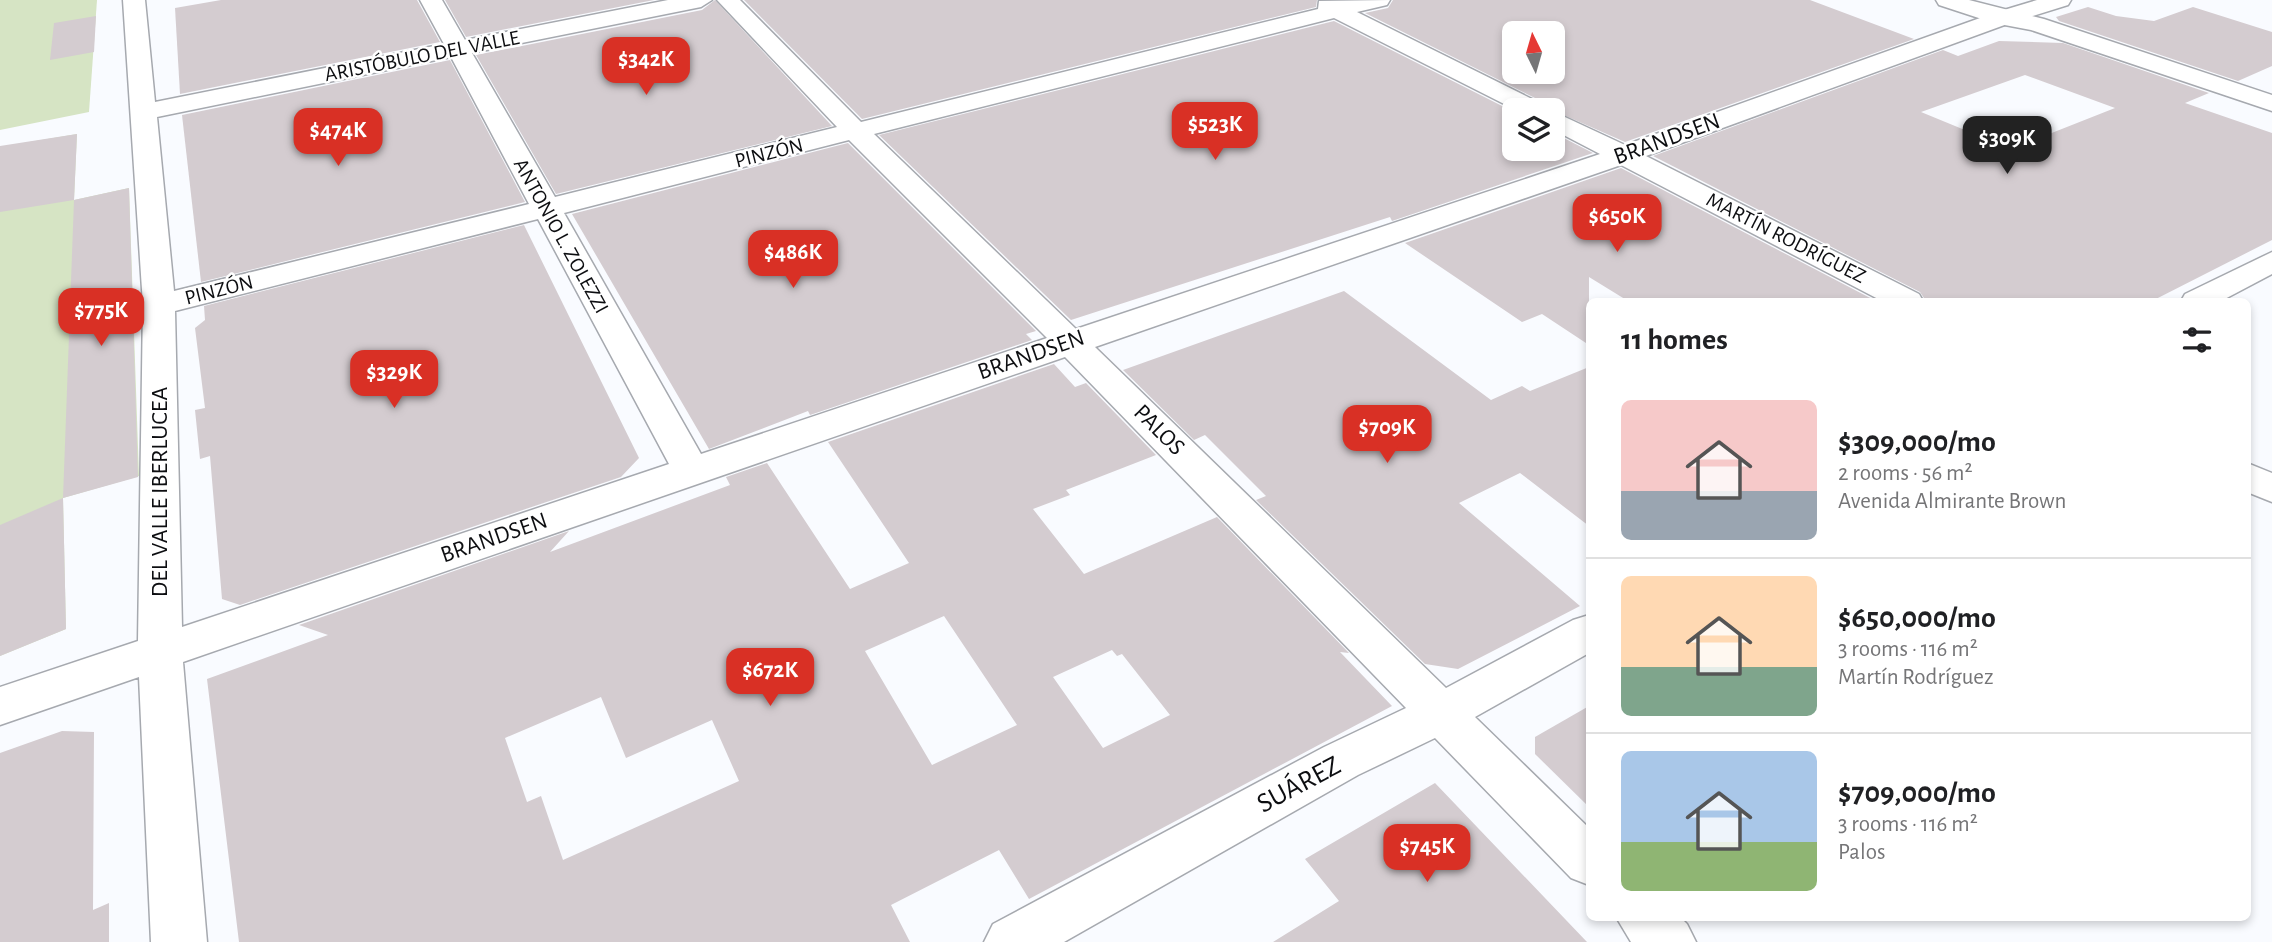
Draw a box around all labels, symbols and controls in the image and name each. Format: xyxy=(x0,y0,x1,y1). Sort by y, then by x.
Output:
north arrow xyxy=(1502,21,1564,84)
map controls xyxy=(1502,21,1565,161)
street label: ARISTÓBULO DEL VALLE xyxy=(322,25,521,85)
pin: $342K xyxy=(597,38,695,97)
text: $342K xyxy=(618,48,674,71)
button: layers xyxy=(1502,98,1565,161)
pin: $523K xyxy=(1166,102,1264,162)
pin: $474K xyxy=(289,108,387,168)
street label: BRANDSEN xyxy=(1611,109,1723,169)
text: $523K xyxy=(1188,113,1242,136)
pin: $309K xyxy=(1958,116,2056,176)
text: $474K xyxy=(310,119,366,142)
text: $309K xyxy=(1979,127,2035,150)
street label: PINZÓN xyxy=(732,132,805,172)
street label: ANTONIO L. ZOLEZZI xyxy=(510,155,612,317)
street label: MARTÍN RODRÍGUEZ xyxy=(1703,187,1870,287)
pin: $650K xyxy=(1568,194,1666,254)
text: $650K xyxy=(1589,205,1645,228)
pin: $486K xyxy=(744,230,842,290)
text: $486K xyxy=(764,241,822,264)
street label: PINZÓN xyxy=(182,269,255,309)
pin: $775K xyxy=(52,288,150,348)
text: $775K xyxy=(74,299,128,322)
icon: filters xyxy=(2178,321,2216,359)
text: 11 homes xyxy=(1621,325,1728,355)
street label: BRANDSEN xyxy=(974,326,1088,384)
pin: $329K xyxy=(345,350,443,410)
text: $329K xyxy=(366,361,422,384)
street label: DEL VALLE IBERLUCEA xyxy=(148,387,172,597)
street label: PALOS xyxy=(1129,400,1189,460)
pin: $709K xyxy=(1338,406,1436,465)
text: $709K xyxy=(1359,416,1415,439)
text: $309,000/mo xyxy=(1838,427,1996,457)
icon: home xyxy=(1677,428,1761,512)
text: 2 rooms · 56 m² xyxy=(1838,462,1972,485)
text: Avenida Almirante Brown xyxy=(1838,490,2066,513)
street label: BRANDSEN xyxy=(437,509,551,567)
text: $650,000/mo xyxy=(1838,603,1996,633)
icon: home xyxy=(1677,604,1761,688)
text: 3 rooms · 116 m² xyxy=(1838,638,1978,661)
pin: $672K xyxy=(721,648,819,708)
text: $672K xyxy=(742,659,798,682)
text: Martín Rodríguez xyxy=(1838,666,1993,689)
street label: SUÁREZ xyxy=(1251,749,1345,819)
text: $709,000/mo xyxy=(1838,778,1996,808)
icon: home xyxy=(1677,779,1761,863)
text: 3 rooms · 116 m² xyxy=(1838,813,1978,836)
pin: $745K xyxy=(1378,824,1476,884)
text: $745K xyxy=(1399,835,1455,858)
text: Palos xyxy=(1838,841,1885,864)

